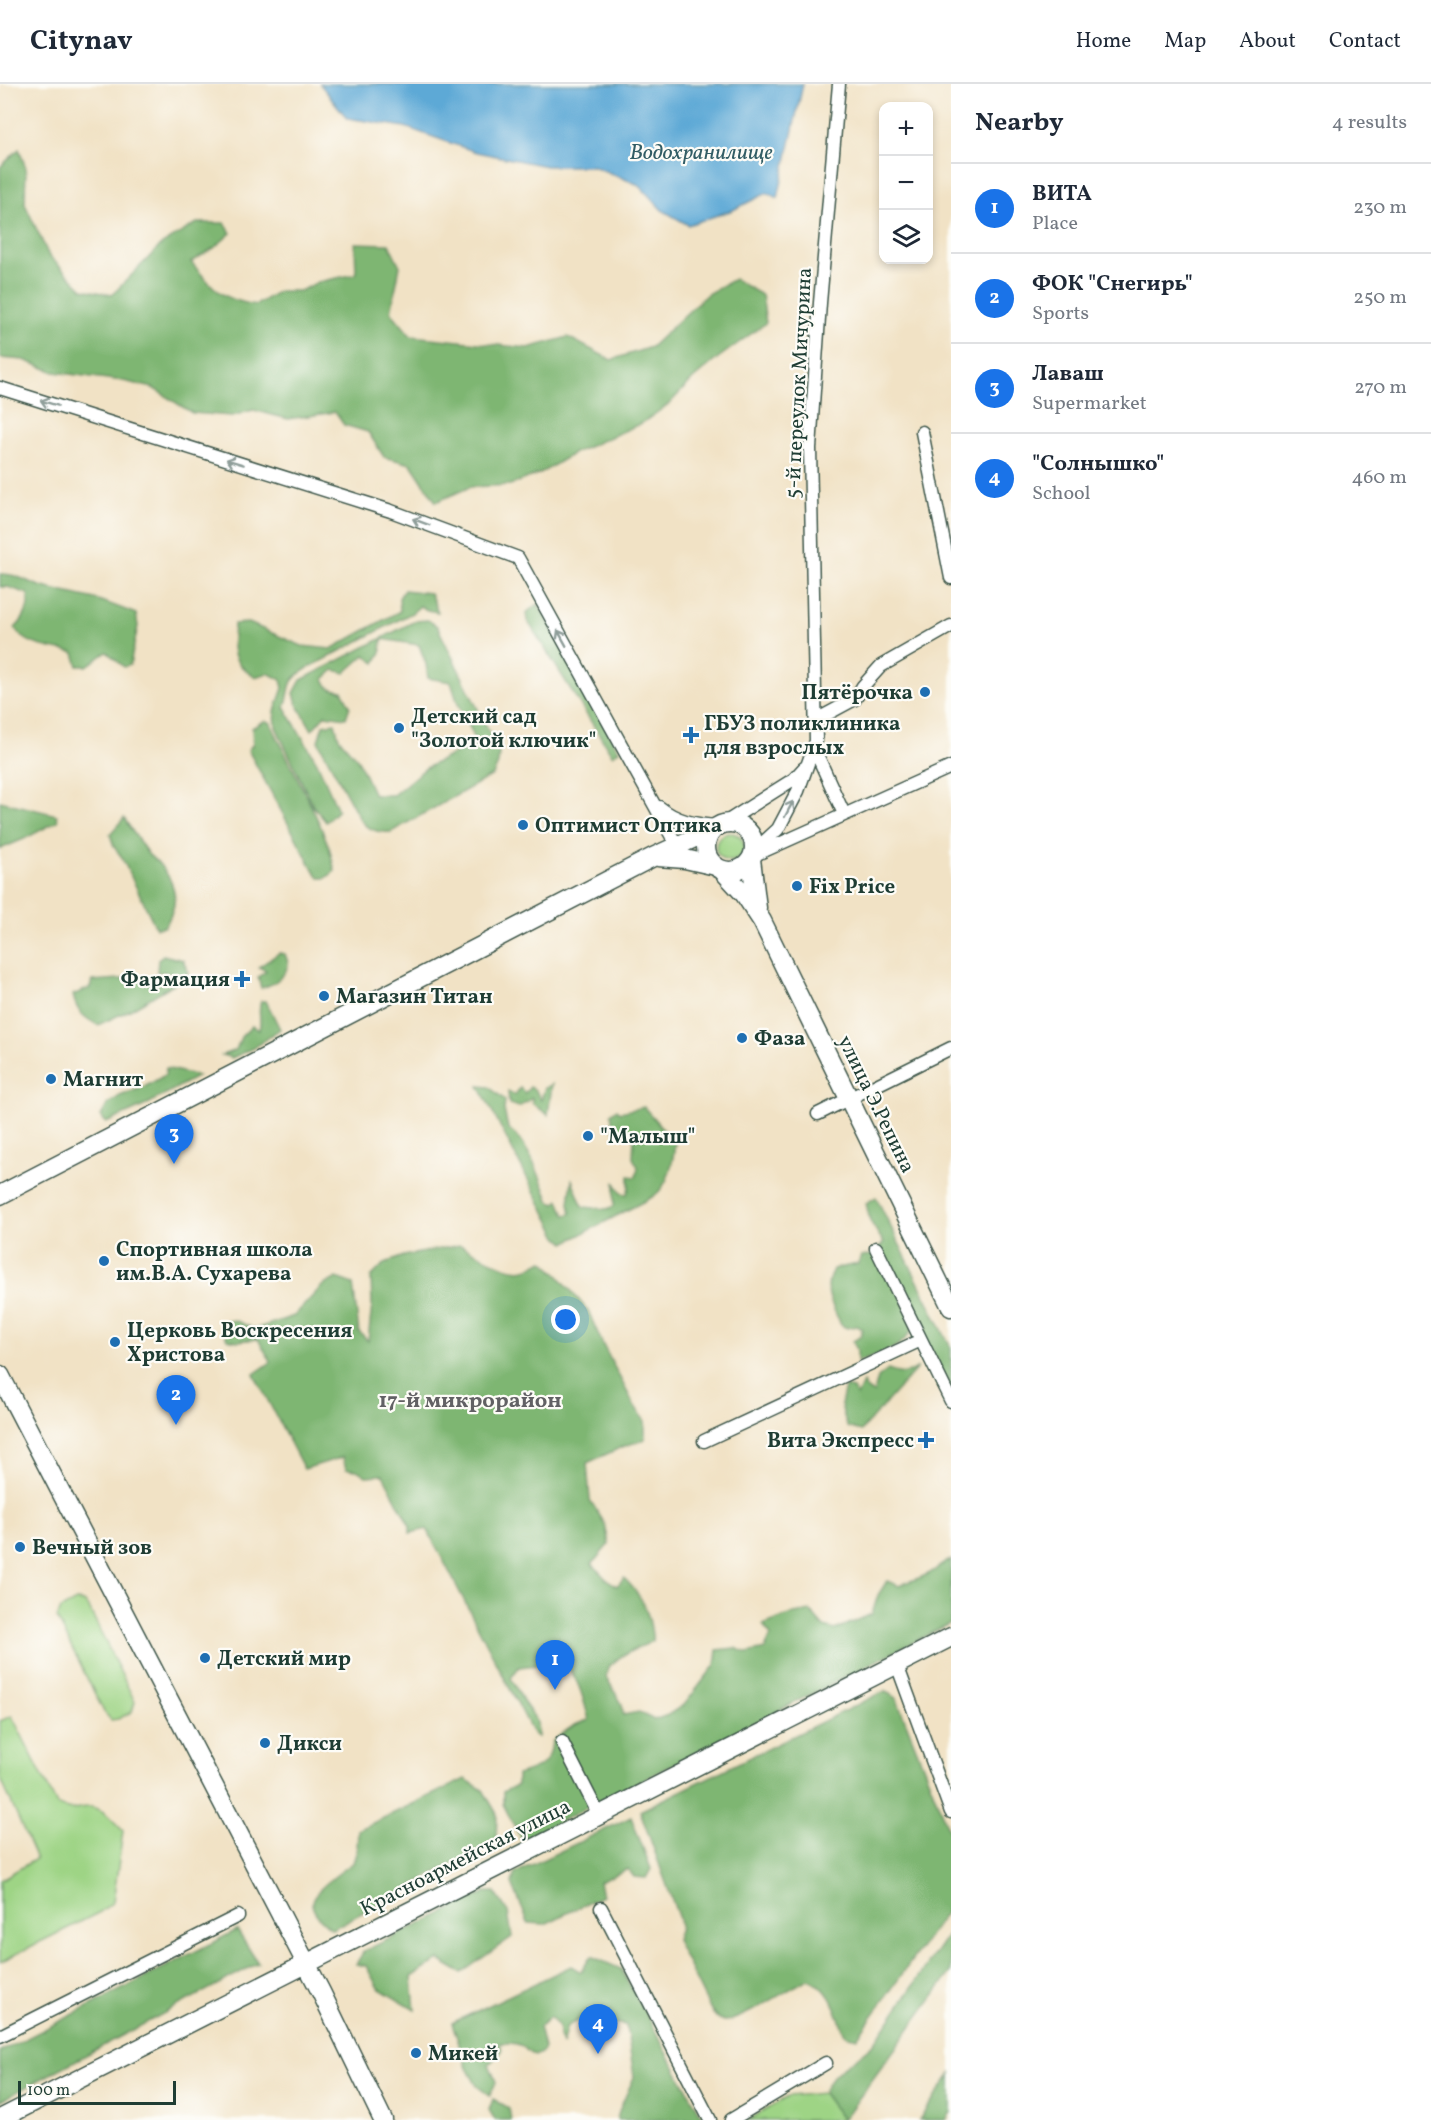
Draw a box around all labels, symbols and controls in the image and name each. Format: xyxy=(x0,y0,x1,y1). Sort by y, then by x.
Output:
text: Citynav xyxy=(30,22,133,61)
text: Home xyxy=(1076,27,1131,56)
text: Map xyxy=(1164,27,1206,56)
text: About xyxy=(1239,27,1296,56)
text: Contact xyxy=(1329,27,1401,56)
map controls xyxy=(879,102,933,264)
button: + xyxy=(879,102,933,156)
text: Nearby xyxy=(975,105,1064,141)
text: 4 results xyxy=(1332,109,1407,137)
water label: Водохранилище xyxy=(629,138,773,169)
button: − xyxy=(879,156,933,210)
text: ВИТА xyxy=(1032,179,1092,210)
text: 1 xyxy=(990,194,999,222)
text: 230 m xyxy=(1353,194,1407,222)
button: layers xyxy=(879,210,933,264)
text: Place xyxy=(1032,210,1078,238)
street label: 5-й переулок Мичурина xyxy=(779,267,820,499)
text: ФОК "Снегирь" xyxy=(1032,269,1193,300)
text: 2 xyxy=(989,284,1000,312)
text: 250 m xyxy=(1353,284,1407,312)
text: Sports xyxy=(1032,300,1089,328)
text: Лаваш xyxy=(1032,359,1104,390)
text: 3 xyxy=(989,374,1000,402)
text: 270 m xyxy=(1354,374,1407,402)
text: Supermarket xyxy=(1032,390,1147,418)
one-way arrow xyxy=(40,397,59,408)
text: "Солнышко" xyxy=(1032,449,1164,480)
one-way arrow xyxy=(226,456,245,467)
text: 4 xyxy=(988,464,1001,492)
text: 460 m xyxy=(1351,464,1407,492)
text: School xyxy=(1032,480,1090,508)
one-way arrow xyxy=(412,516,430,527)
one-way arrow xyxy=(556,630,568,647)
place label: Пятёрочка xyxy=(801,679,913,708)
marker: Пятёрочка xyxy=(918,685,932,699)
place label: Детский сад "Золотой ключик" xyxy=(411,703,596,756)
place label: ГБУЗ поликлиника для взрослых xyxy=(704,710,901,763)
marker: Детский сад "Золотой ключик" xyxy=(392,721,406,735)
marker: ГБУЗ поликлиника для взрослых xyxy=(682,726,700,744)
one-way arrow xyxy=(784,800,796,818)
place label: Оптимист Оптика xyxy=(535,812,722,841)
marker: Оптимист Оптика xyxy=(516,818,530,832)
place label: Fix Price xyxy=(809,873,895,902)
marker: Fix Price xyxy=(790,879,804,893)
place label: Фармация xyxy=(121,966,230,995)
marker: Фармация xyxy=(235,972,249,986)
place label: Магазин Титан xyxy=(336,983,493,1012)
marker: Магазин Титан xyxy=(317,989,331,1003)
place label: Фаза xyxy=(754,1025,805,1054)
marker: Фаза xyxy=(735,1031,749,1045)
street label: улица Э.Репина xyxy=(830,1031,922,1178)
place label: Магнит xyxy=(63,1066,144,1095)
marker: Магнит xyxy=(44,1072,58,1086)
pin: 3 xyxy=(154,1114,194,1164)
place label: "Малыш" xyxy=(600,1123,695,1152)
marker: "Малыш" xyxy=(581,1129,595,1143)
place label: Спортивная школа им.В.А. Сухарева xyxy=(116,1236,313,1289)
marker: Спортивная школа им.В.А. Сухарева xyxy=(97,1254,111,1268)
your location xyxy=(551,1305,580,1334)
place label: Церковь Воскресения Христова xyxy=(127,1317,353,1370)
marker: Церковь Воскресения Христова xyxy=(108,1335,122,1349)
pin: 2 xyxy=(156,1376,195,1425)
district label: 17-й микрорайон xyxy=(378,1386,562,1417)
place label: Вита Экспресс xyxy=(767,1427,914,1456)
marker: Вита Экспресс xyxy=(919,1433,933,1447)
place label: Вечный зов xyxy=(32,1534,152,1563)
marker: Вечный зов xyxy=(13,1540,27,1554)
pin: 1 xyxy=(536,1640,574,1690)
place label: Детский мир xyxy=(217,1645,351,1674)
marker: Детский мир xyxy=(198,1651,212,1665)
place label: Дикси xyxy=(277,1730,342,1759)
marker: Дикси xyxy=(258,1736,272,1750)
street label: Красноармейская улица xyxy=(355,1793,576,1924)
pin: 4 xyxy=(578,2004,618,2054)
place label: Микей xyxy=(428,2040,498,2069)
marker: Микей xyxy=(409,2046,423,2060)
scale bar xyxy=(18,2078,176,2106)
text: 100 m xyxy=(27,2080,70,2102)

